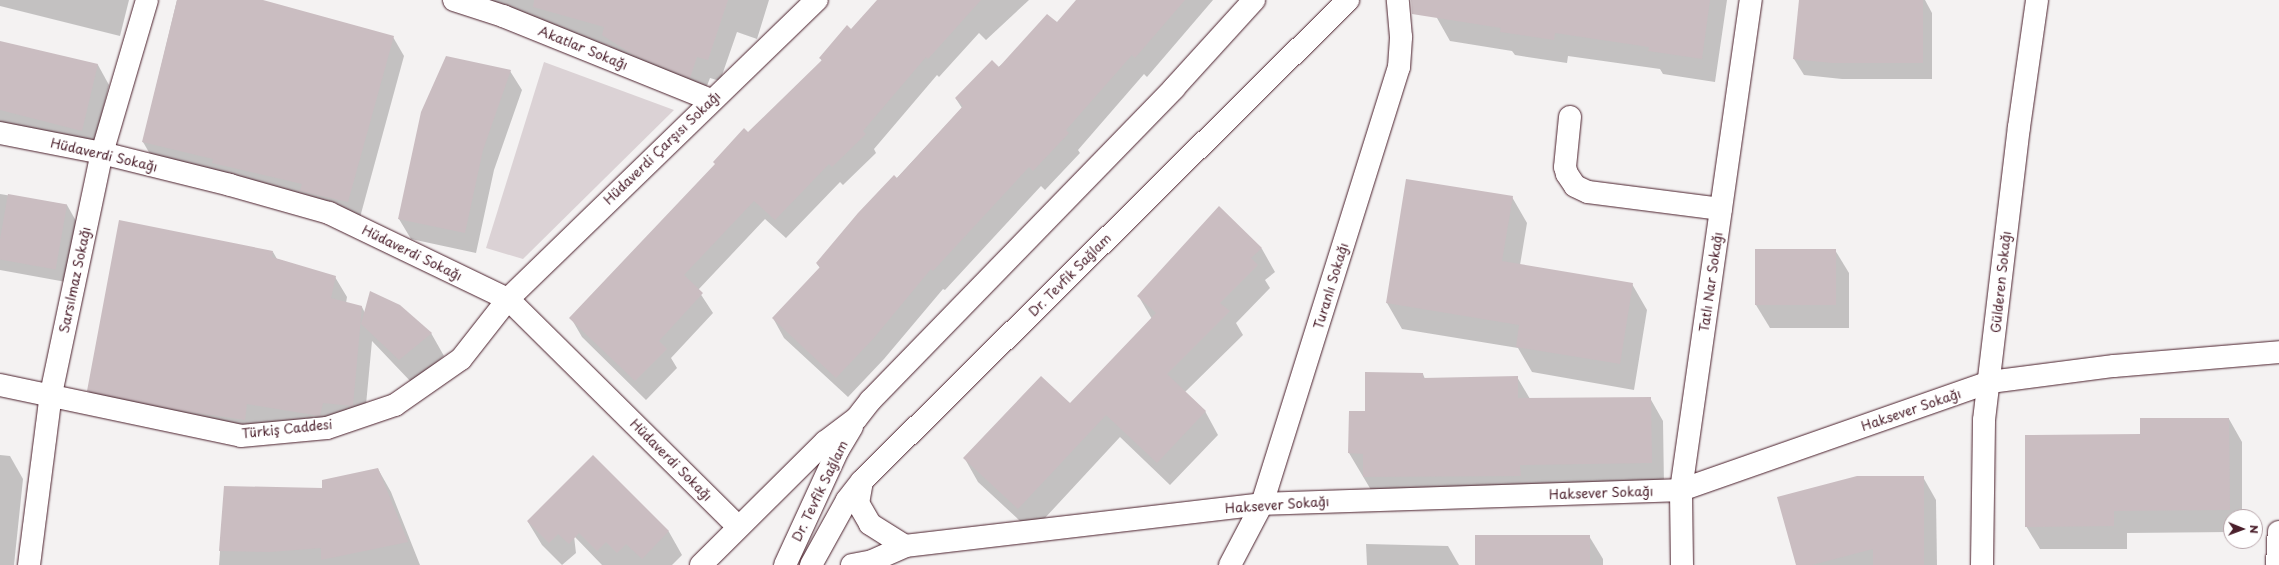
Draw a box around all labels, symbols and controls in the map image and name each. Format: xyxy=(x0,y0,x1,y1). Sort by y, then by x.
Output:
street label: Akatlar Sokağı xyxy=(536,23,630,73)
street label: Hüdaverdi Çarşısı Sokağı xyxy=(600,88,724,208)
street label: Hüdaverdi Sokağı xyxy=(49,135,159,175)
street label: Hüdaverdi Sokağı xyxy=(359,222,465,284)
street label: Sarsılmaz Sokağı xyxy=(56,225,94,335)
street label: Dr. Tevfik Sağlam xyxy=(1025,230,1115,320)
street label: Tatlı Nar Sokağı xyxy=(1696,230,1726,334)
street label: Gülderen Sokağı xyxy=(1988,230,2014,334)
street label: Turanlı Sokağı xyxy=(1310,241,1352,331)
street label: Haksever Sokağı xyxy=(1859,386,1963,434)
street label: Türkiş Caddesi xyxy=(241,416,333,442)
street label: Hüdaverdi Sokağı xyxy=(627,416,715,504)
street label: Dr. Tevfik Sağlam xyxy=(788,437,852,545)
street label: Haksever Sokağı xyxy=(1548,483,1654,503)
street label: Haksever Sokağı xyxy=(1224,494,1330,516)
north arrow xyxy=(2223,509,2263,549)
text: N xyxy=(2246,525,2263,534)

